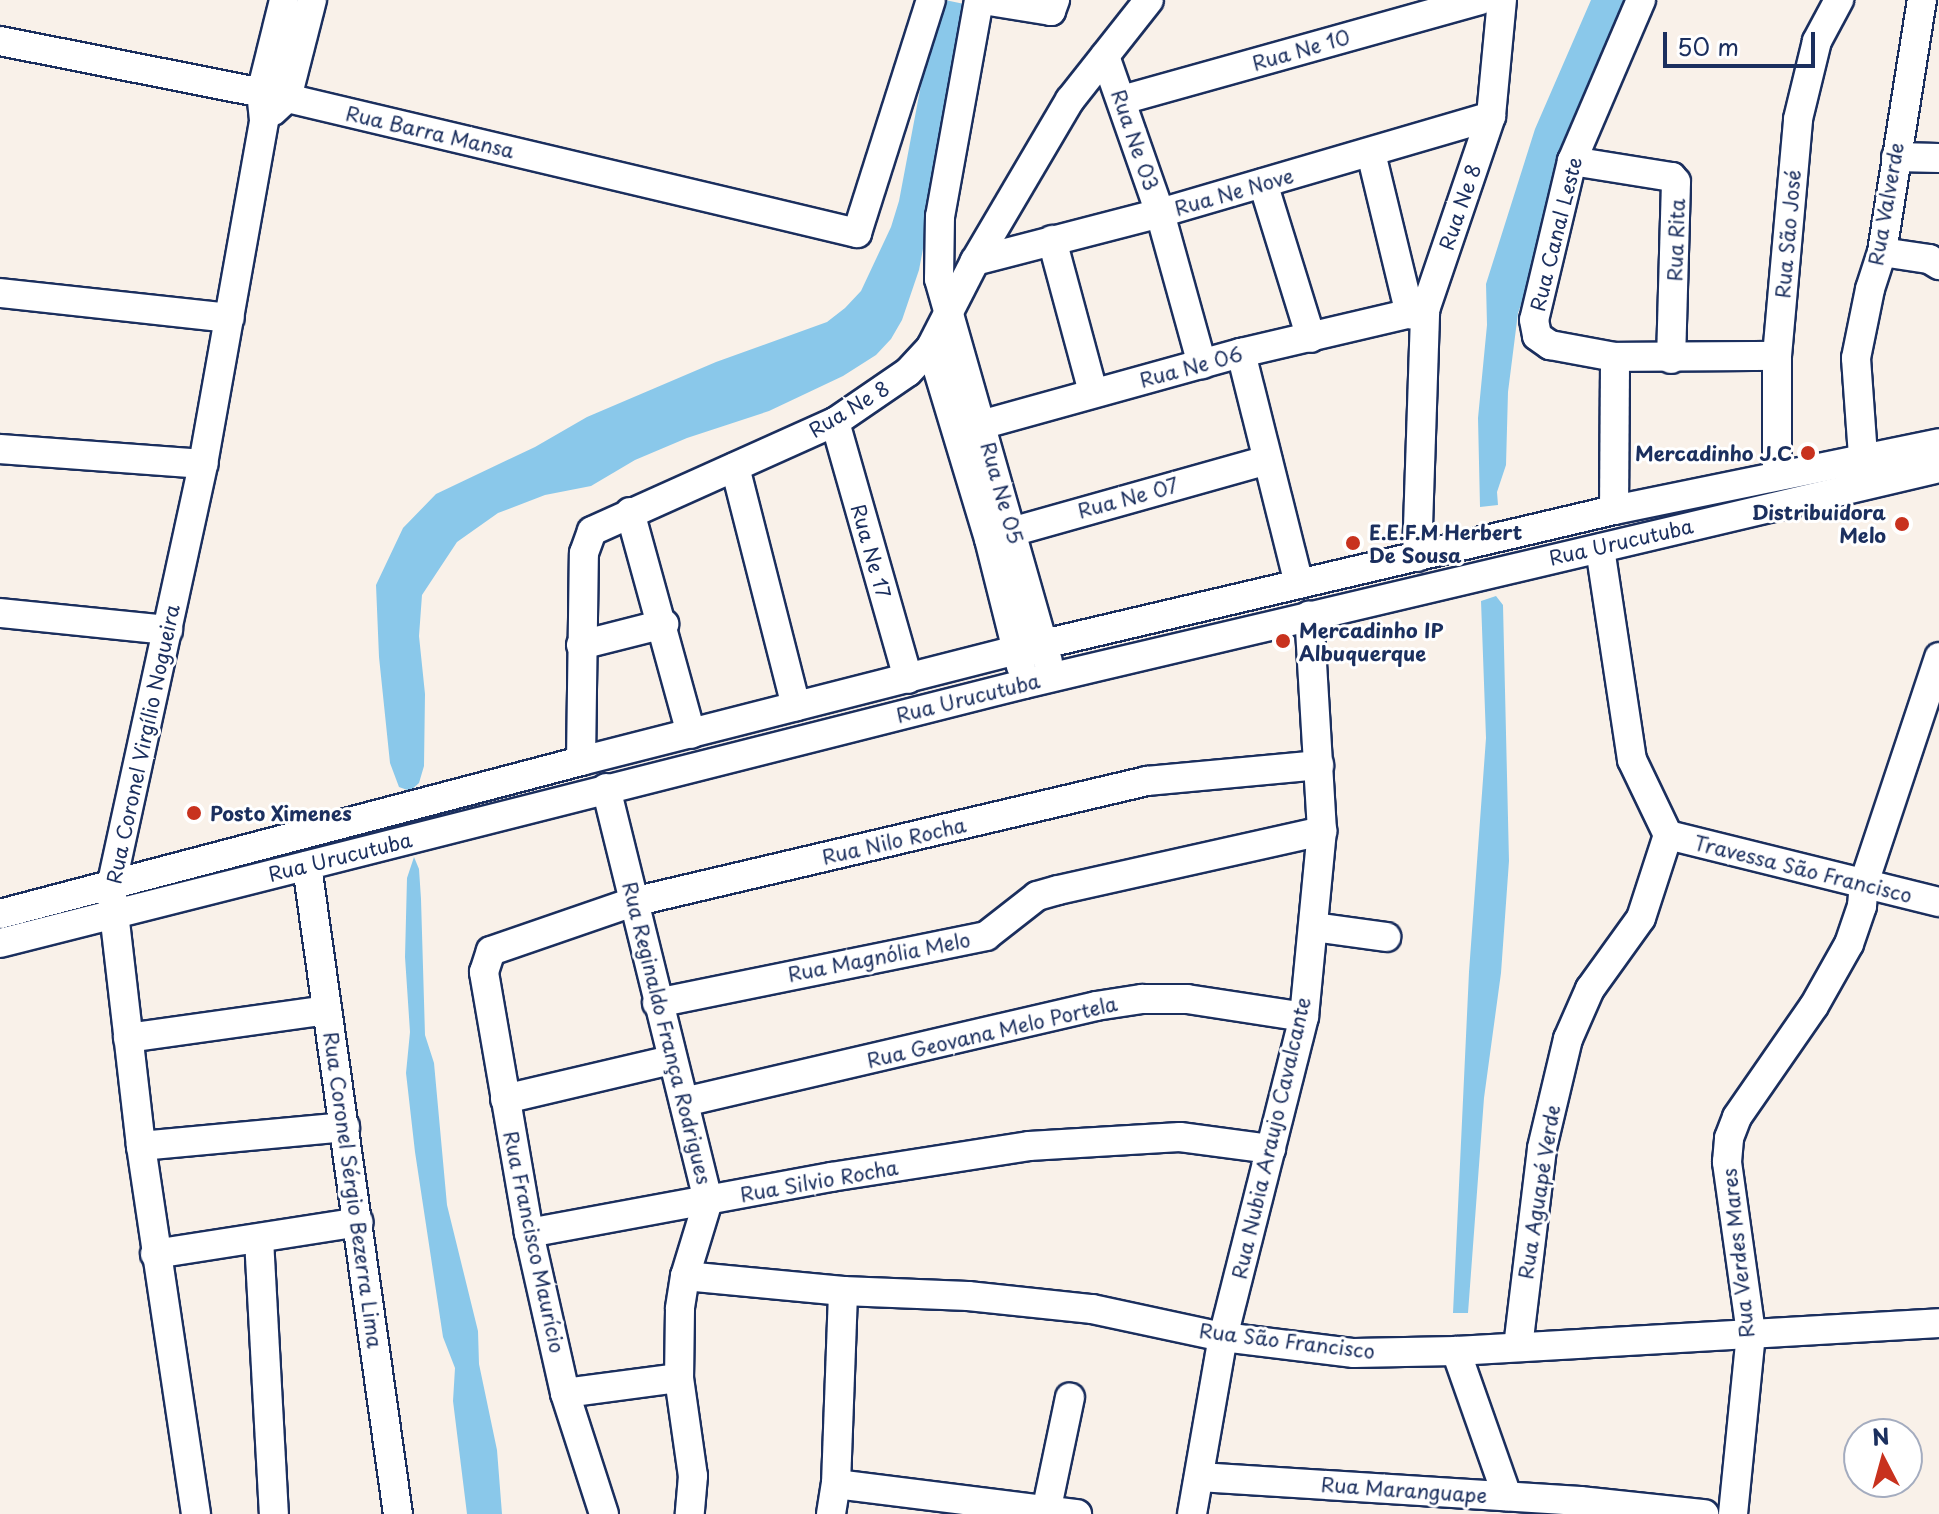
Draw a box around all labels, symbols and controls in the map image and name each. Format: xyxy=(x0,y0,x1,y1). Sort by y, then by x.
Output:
scale bar xyxy=(1667,16,1819,66)
street label: Rua Ne 10 xyxy=(1249,24,1353,76)
text: 50 m xyxy=(1677,28,1739,64)
street label: Rua Ne 03 xyxy=(1106,86,1164,194)
street label: Rua Barra Mansa xyxy=(343,101,517,163)
street label: Rua Valverde xyxy=(1863,140,1909,268)
street label: Rua Canal Leste xyxy=(1525,155,1587,313)
street label: Rua Ne 8 xyxy=(1434,160,1486,254)
street label: Rua Ne Nove xyxy=(1170,163,1298,221)
street label: Rua São José xyxy=(1770,169,1806,299)
street label: Rua Rita xyxy=(1663,197,1689,283)
street label: Rua Ne 06 xyxy=(1136,342,1246,392)
street label: Rua Ne 8 xyxy=(804,375,894,443)
street label: Rua Ne 05 xyxy=(976,439,1028,547)
place label: Mercadinho J.C xyxy=(1635,441,1792,465)
marker: Mercadinho J.C xyxy=(1799,444,1817,462)
street label: Rua Ne 07 xyxy=(1075,473,1181,523)
place label: Distribuidora Melo xyxy=(1752,500,1886,547)
street label: Rua Ne 17 xyxy=(846,501,896,601)
street label: Rua Urucutuba xyxy=(1546,514,1696,570)
marker: Distribuidora Melo xyxy=(1893,515,1911,533)
place label: E.E.F.M Herbert De Sousa xyxy=(1369,520,1525,567)
marker: E.E.F.M Herbert De Sousa xyxy=(1344,534,1362,552)
street label: Rua Coronel Virgílio Nogueira xyxy=(102,602,184,886)
place label: Mercadinho IP Albuquerque xyxy=(1299,618,1443,665)
marker: Mercadinho IP Albuquerque xyxy=(1274,632,1292,650)
street label: Rua Urucutuba xyxy=(894,669,1042,727)
place label: Posto Ximenes xyxy=(210,801,352,825)
marker: Posto Ximenes xyxy=(185,804,203,822)
street label: Rua Nilo Rocha xyxy=(819,813,969,869)
street label: Rua Urucutuba xyxy=(266,828,414,886)
street label: Travessa São Francisco xyxy=(1691,830,1915,908)
street label: Rua Reginaldo França Rodrigues xyxy=(618,878,716,1188)
street label: Rua Magnólia Melo xyxy=(785,927,973,987)
street label: Rua Geovana Melo Portela xyxy=(865,992,1119,1072)
street label: Rua Nubia Araujo Cavalcante xyxy=(1227,994,1315,1282)
street label: Rua Coronel Sérgio Bezerra Lima xyxy=(319,1029,387,1351)
street label: Rua Aguapé Verde xyxy=(1513,1102,1565,1282)
street label: Rua Francisco Maurício xyxy=(499,1128,569,1356)
street label: Rua Silvio Rocha xyxy=(738,1155,900,1207)
street label: Rua Verdes Mares xyxy=(1717,1166,1759,1340)
street label: Rua São Francisco xyxy=(1197,1318,1377,1364)
north arrow xyxy=(1843,1418,1923,1498)
text: N xyxy=(1870,1418,1891,1453)
street label: Rua Maranguape xyxy=(1320,1472,1488,1508)

